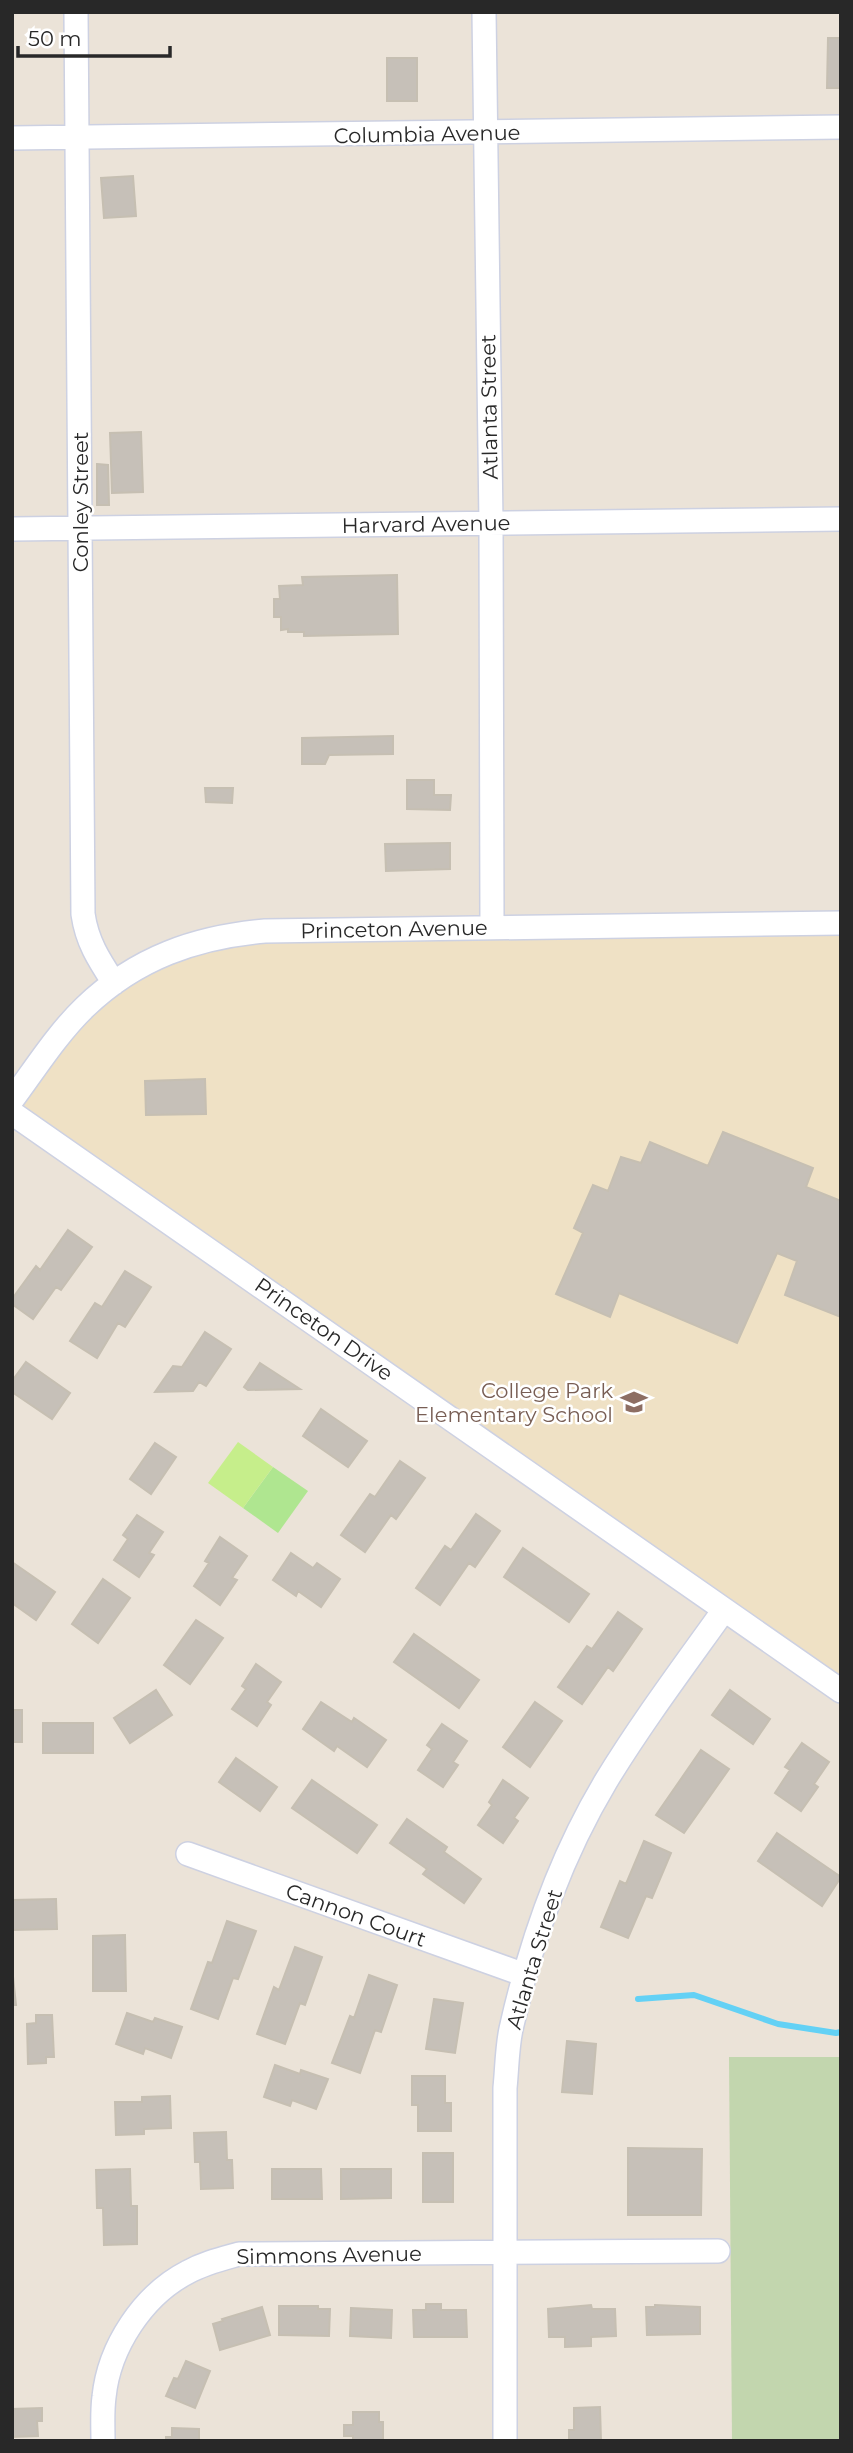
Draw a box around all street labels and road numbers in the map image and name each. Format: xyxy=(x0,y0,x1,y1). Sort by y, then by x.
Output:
street label: Columbia Avenue xyxy=(333,120,521,148)
street label: Atlanta Street xyxy=(475,334,503,480)
street label: Conley Street xyxy=(68,432,93,572)
street label: Harvard Avenue xyxy=(341,510,511,538)
street label: Princeton Avenue xyxy=(300,915,488,943)
street label: Princeton Drive xyxy=(250,1272,398,1386)
street label: Cannon Court xyxy=(283,1878,429,1952)
street label: Atlanta Street xyxy=(501,1886,567,2032)
street label: Simmons Avenue xyxy=(236,2241,422,2269)

